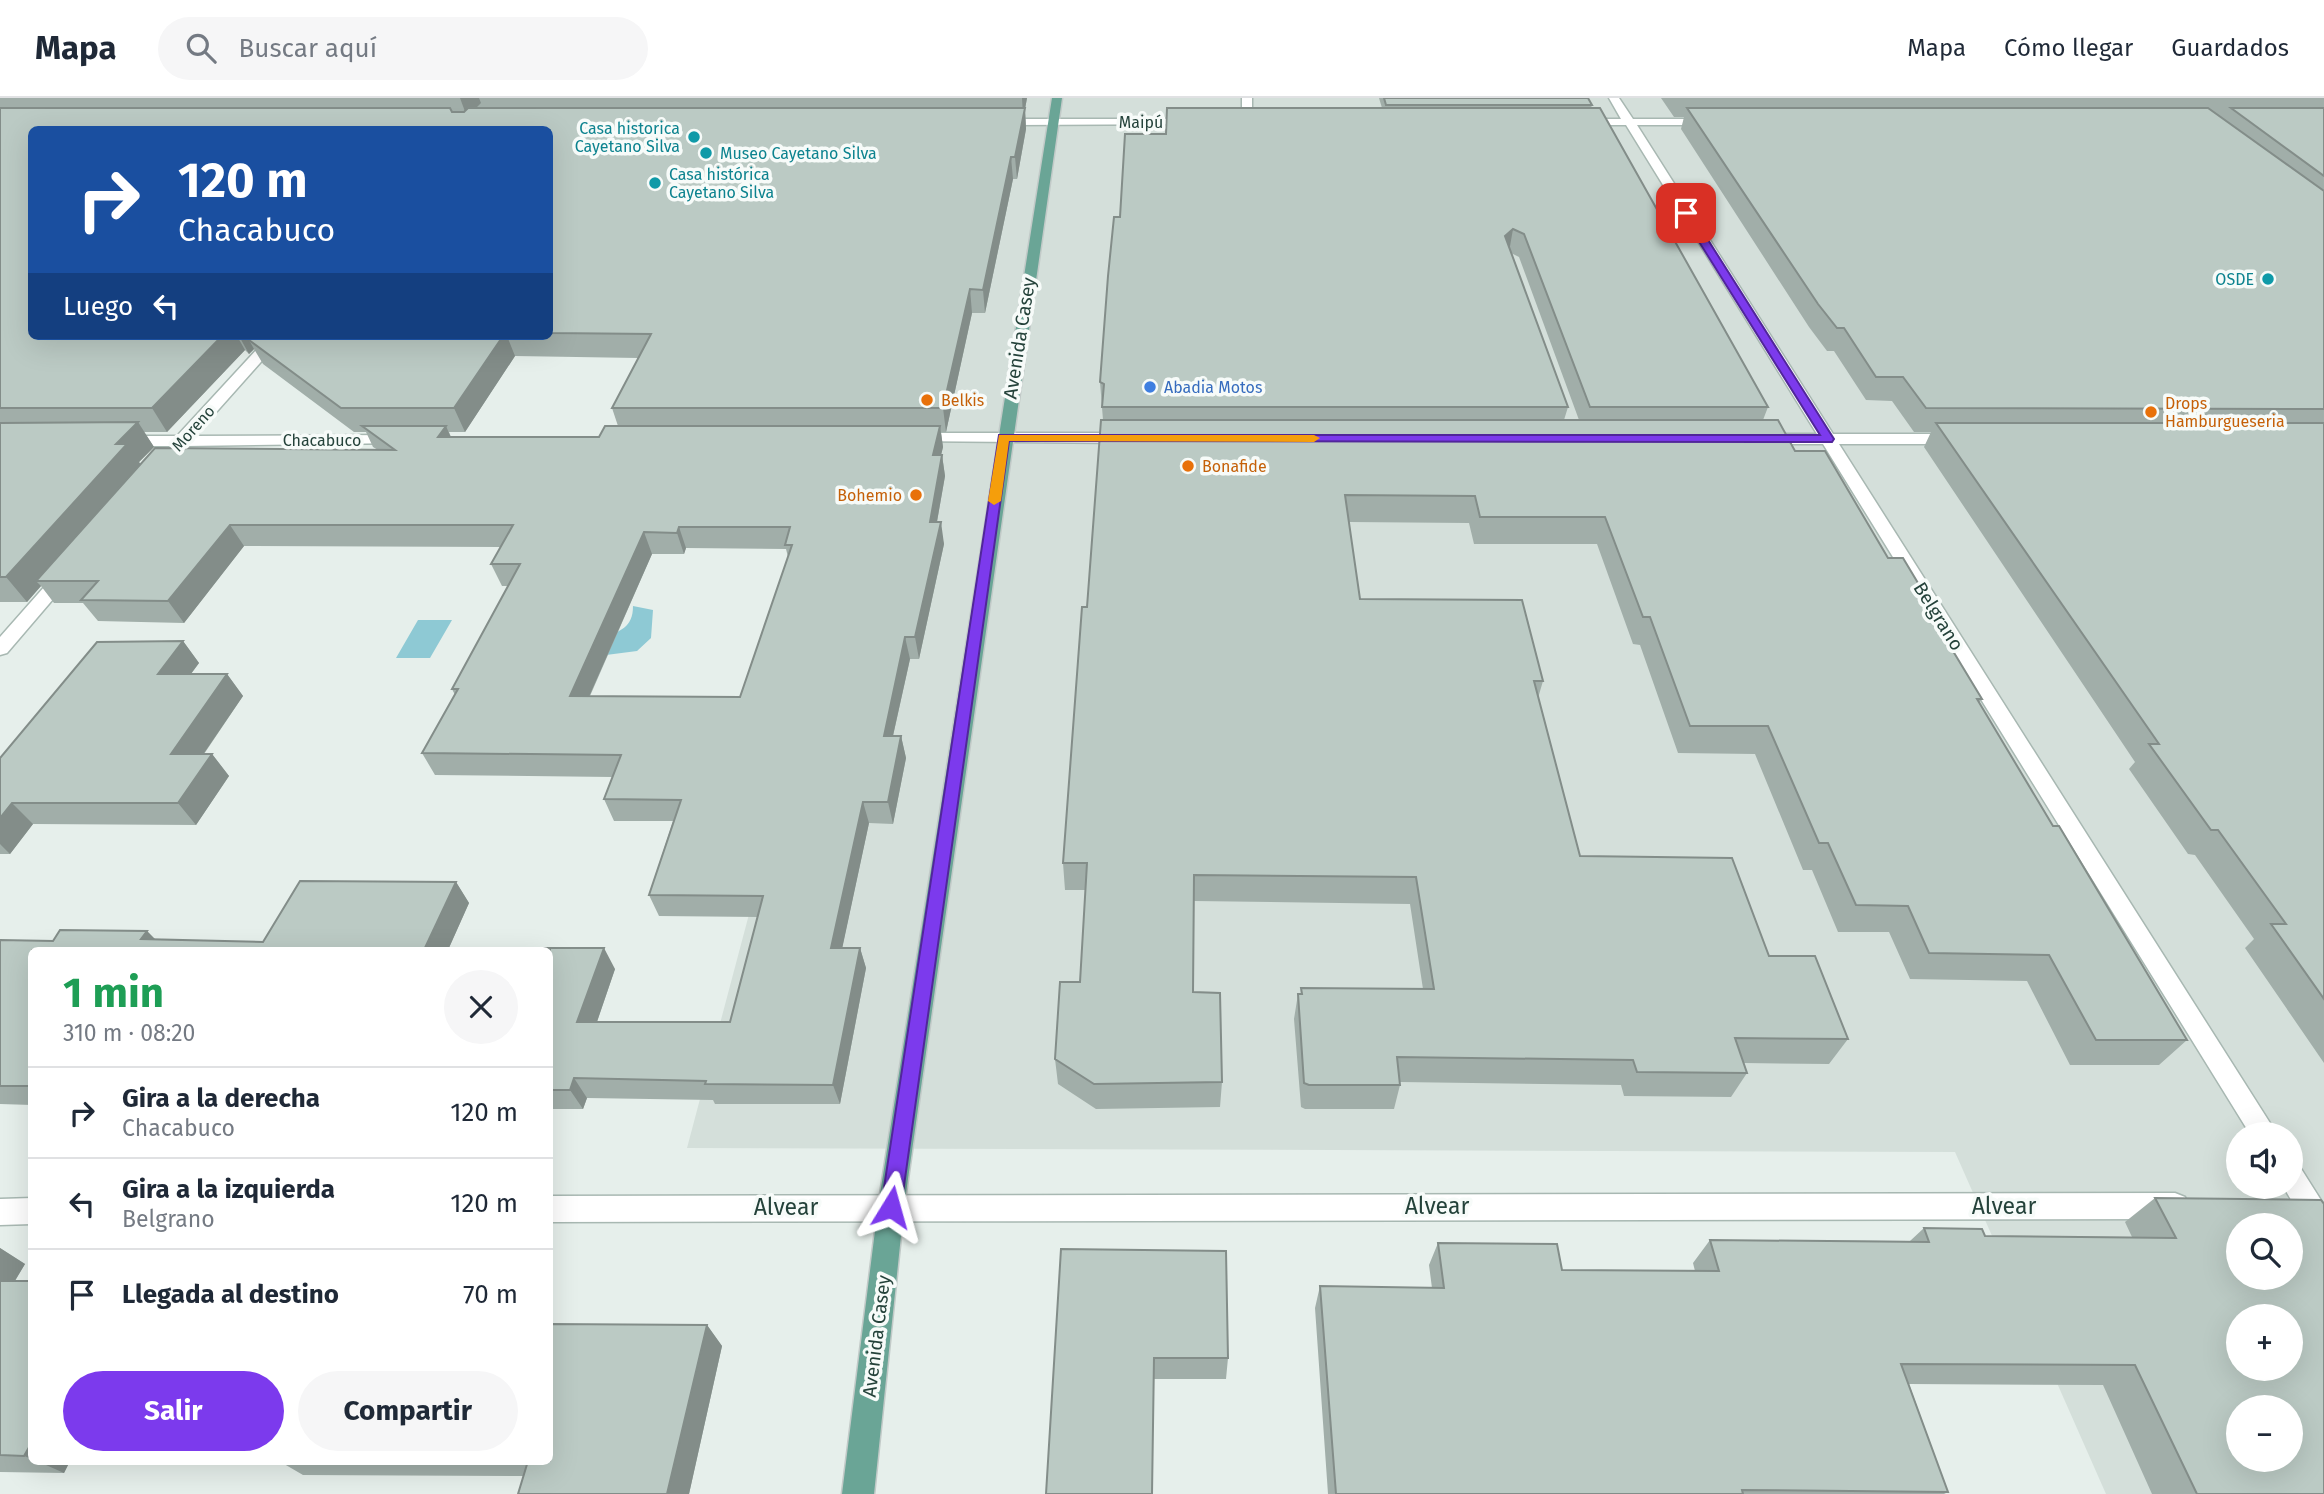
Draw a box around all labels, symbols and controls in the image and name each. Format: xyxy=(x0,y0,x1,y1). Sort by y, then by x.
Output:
search box xyxy=(158,17,648,80)
text: Mapa xyxy=(35,28,116,68)
icon: search xyxy=(182,29,220,67)
text: Buscar aquí xyxy=(238,33,377,64)
text: Mapa xyxy=(1907,34,1966,62)
text: Cómo llegar xyxy=(2004,34,2133,62)
text: Guardados xyxy=(2171,34,2289,62)
street label: Maipú xyxy=(1119,113,1163,132)
place label: Casa historica Cayetano Silva xyxy=(575,119,680,156)
marker: Casa historica Cayetano Silva xyxy=(686,129,702,145)
place label: Museo Cayetano Silva xyxy=(720,144,877,163)
marker: Museo Cayetano Silva xyxy=(698,145,714,161)
text: 120 m xyxy=(178,151,308,210)
icon: right xyxy=(63,154,154,245)
place label: Casa histórica Cayetano Silva xyxy=(669,165,774,202)
marker: Casa histórica Cayetano Silva xyxy=(647,175,663,191)
pin xyxy=(1656,183,1716,243)
icon: arrive xyxy=(1667,194,1705,232)
text: Chacabuco xyxy=(178,211,335,249)
place label: OSDE xyxy=(2215,270,2254,289)
marker: OSDE xyxy=(2260,271,2276,287)
street label: Avenida Casey xyxy=(999,275,1041,401)
icon: left xyxy=(147,287,185,325)
text: Luego xyxy=(63,291,133,322)
place label: Abadia Motos xyxy=(1164,378,1262,397)
marker: Abadia Motos xyxy=(1142,379,1158,395)
place label: Belkis xyxy=(941,391,984,410)
marker: Belkis xyxy=(919,392,935,408)
place label: Drops Hamburgueseria xyxy=(2165,394,2285,431)
street label: Moreno xyxy=(168,402,219,455)
marker: Drops Hamburgueseria xyxy=(2143,404,2159,420)
street label: Chacabuco xyxy=(283,431,361,450)
place label: Bonafide xyxy=(1202,457,1267,476)
marker: Bonafide xyxy=(1180,458,1196,474)
place label: Bohemio xyxy=(837,486,902,505)
marker: Bohemio xyxy=(908,487,924,503)
street label: Belgrano xyxy=(1909,578,1969,655)
text: 1 min xyxy=(63,968,164,1018)
button: close xyxy=(444,970,518,1044)
text: 310 m · 08:20 xyxy=(63,1019,195,1047)
text: Gira a la derecha xyxy=(122,1083,320,1114)
icon: right xyxy=(63,1094,101,1132)
text: 120 m xyxy=(450,1097,518,1128)
text: Chacabuco xyxy=(122,1114,235,1142)
map controls xyxy=(2226,1122,2303,1472)
button: sound xyxy=(2226,1122,2303,1199)
position arrow xyxy=(854,1170,928,1244)
text: Gira a la izquierda xyxy=(122,1174,335,1205)
icon: left xyxy=(63,1185,101,1223)
text: 120 m xyxy=(450,1188,518,1219)
street label: Alvear xyxy=(1405,1192,1469,1220)
street label: Alvear xyxy=(1972,1192,2036,1220)
street label: Alvear xyxy=(754,1193,818,1221)
text: Belgrano xyxy=(122,1205,215,1233)
button: search xyxy=(2226,1213,2303,1290)
street label: Avenida Casey xyxy=(858,1273,895,1398)
icon: arrive xyxy=(63,1276,101,1314)
text: Llegada al destino xyxy=(122,1279,339,1310)
text: 70 m xyxy=(463,1279,518,1310)
button: + xyxy=(2226,1304,2303,1381)
button: Salir xyxy=(63,1371,284,1451)
button: Compartir xyxy=(298,1371,518,1451)
button: − xyxy=(2226,1395,2303,1472)

